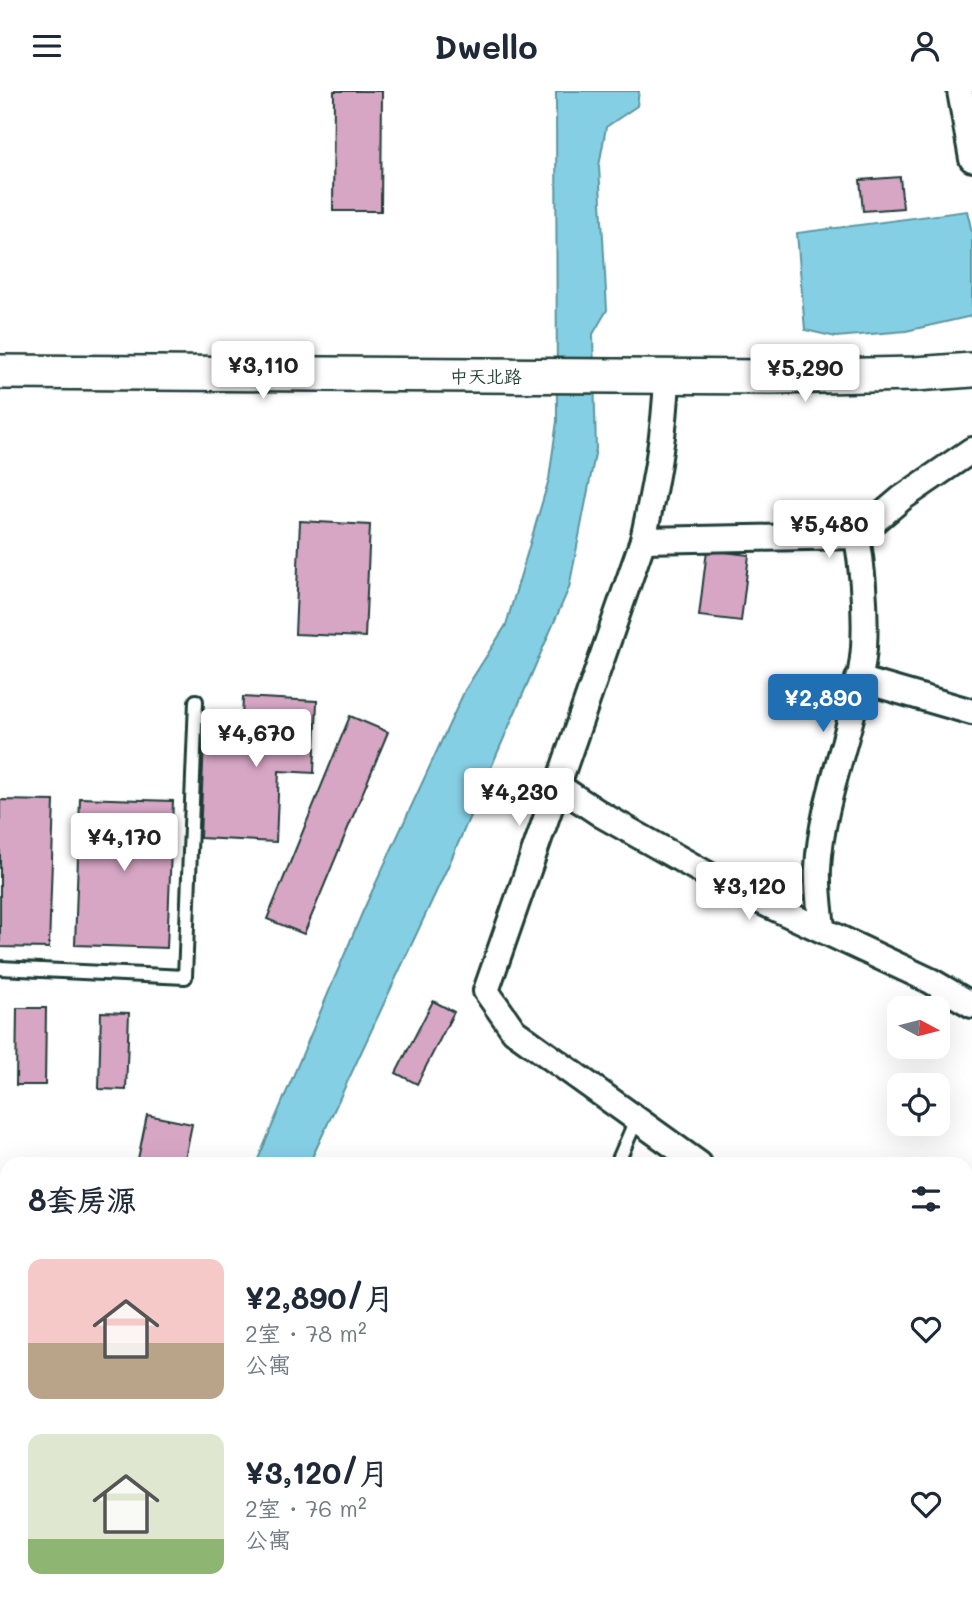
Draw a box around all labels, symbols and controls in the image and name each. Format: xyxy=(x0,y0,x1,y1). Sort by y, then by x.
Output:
text: Dwello xyxy=(434,25,538,67)
icon: menu xyxy=(28,27,66,65)
icon: person xyxy=(906,27,944,65)
pin: ¥3,110 xyxy=(206,341,320,401)
pin: ¥5,290 xyxy=(748,345,862,404)
text: ¥3,110 xyxy=(227,349,299,379)
text: ¥5,290 xyxy=(766,352,844,382)
street label: 中天北路 xyxy=(450,364,522,388)
pin: ¥5,480 xyxy=(772,501,886,560)
text: ¥5,480 xyxy=(789,508,869,538)
pin: ¥2,890 xyxy=(766,675,880,734)
text: ¥2,890 xyxy=(784,682,862,712)
pin: ¥4,670 xyxy=(199,709,313,769)
text: ¥4,670 xyxy=(217,717,295,747)
pin: ¥4,230 xyxy=(462,769,576,828)
text: ¥4,230 xyxy=(480,776,558,806)
pin: ¥4,170 xyxy=(67,813,181,873)
text: ¥4,170 xyxy=(87,821,161,851)
pin: ¥3,120 xyxy=(692,863,806,922)
text: ¥3,120 xyxy=(712,870,786,900)
north arrow xyxy=(887,996,950,1059)
map controls xyxy=(887,996,950,1136)
button: locate xyxy=(887,1073,950,1136)
text: 8套房源 xyxy=(28,1179,137,1219)
icon: filters xyxy=(907,1180,945,1218)
text: ¥2,890/月 xyxy=(245,1277,394,1317)
icon: home xyxy=(84,1287,168,1371)
icon: heart xyxy=(907,1310,945,1348)
text: 2室 · 78 m² xyxy=(245,1318,367,1348)
text: 公寓 xyxy=(245,1349,291,1379)
text: ¥3,120/月 xyxy=(245,1452,389,1492)
icon: home xyxy=(84,1462,168,1546)
icon: heart xyxy=(907,1485,945,1523)
text: 2室 · 76 m² xyxy=(245,1493,367,1523)
text: 公寓 xyxy=(245,1524,291,1554)

